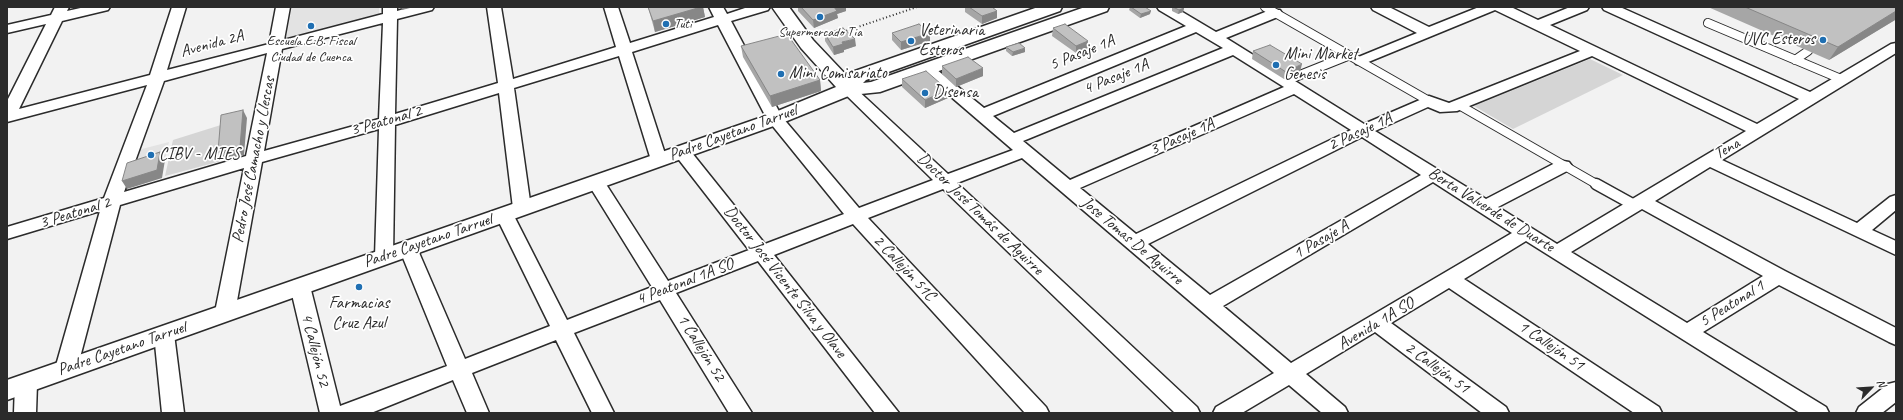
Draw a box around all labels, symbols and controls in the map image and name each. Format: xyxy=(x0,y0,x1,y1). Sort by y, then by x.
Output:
marker: Supermercado Tia xyxy=(815,12,825,22)
place label: Tuti xyxy=(674,16,692,32)
marker: Tuti xyxy=(661,19,671,29)
marker: Escuela E.B. Fiscal Ciudad de Cuenca xyxy=(306,21,316,31)
place label: Veterinaria Esteros xyxy=(919,21,984,61)
place label: Supermercado Tia xyxy=(778,24,862,40)
street label: Avenida 2A xyxy=(178,26,246,62)
place label: UVC Esteros xyxy=(1742,30,1815,50)
street label: 5 Pasaje 1A xyxy=(1047,31,1117,75)
place label: Escuela E.B. Fiscal Ciudad de Cuenca xyxy=(267,33,355,66)
marker: UVC Esteros xyxy=(1818,35,1828,45)
marker: Veterinaria Esteros xyxy=(906,36,916,46)
place label: Mini Market Genesis xyxy=(1284,45,1358,85)
street label: 4 Pasaje 1A xyxy=(1081,55,1151,99)
marker: Mini Market Genesis xyxy=(1271,60,1281,70)
place label: Mini Comisariato xyxy=(789,64,887,84)
marker: Mini Comisariato xyxy=(776,69,786,79)
street label: Pedro José Camacho y Llescas xyxy=(228,75,280,245)
place label: Disensa xyxy=(933,83,978,103)
marker: Disensa xyxy=(920,88,930,98)
street label: Padre Cayetano Tarruel xyxy=(666,100,800,166)
street label: 3 Peatonal 2 xyxy=(348,101,424,141)
street label: 2 Pasaje 1A xyxy=(1325,108,1395,156)
street label: 3 Pasaje 1A xyxy=(1147,114,1217,160)
street label: Tena xyxy=(1711,134,1743,164)
place label: CIBV - MIES xyxy=(159,145,240,165)
street label: Doctor José Tomás de Aguirre xyxy=(913,148,1047,280)
marker: CIBV - MIES xyxy=(146,150,156,160)
street label: Berta Valverde de Duarte xyxy=(1424,163,1558,257)
street label: 3 Peatonal 2 xyxy=(37,193,113,233)
street label: Jose Tomas De Aguirre xyxy=(1077,193,1187,289)
street label: Doctor José Vicente Silva y Olave xyxy=(719,202,851,362)
street label: Padre Cayetano Tarruel xyxy=(361,209,495,273)
street label: 1 Pasaje A xyxy=(1290,216,1352,264)
street label: 2 Callejón 51C xyxy=(868,231,940,305)
street label: 4 Peatonal 1A SO xyxy=(633,254,737,310)
street label: 5 Peatonal 1 xyxy=(1696,276,1768,332)
marker: Farmacias Cruz Azul xyxy=(354,282,364,292)
street label: Avenida 1A SO xyxy=(1334,293,1418,355)
place label: Farmacias Cruz Azul xyxy=(329,294,389,334)
street label: 4 Callejón 52 xyxy=(296,311,334,389)
street label: 1 Callejón 52 xyxy=(672,311,730,385)
street label: Padre Cayetano Tarruel xyxy=(55,317,189,381)
street label: 1 Callejón 51 xyxy=(1514,317,1588,375)
street label: 2 Callejón 51 xyxy=(1401,338,1473,398)
north arrow xyxy=(1851,368,1891,408)
text: N xyxy=(1874,377,1890,389)

